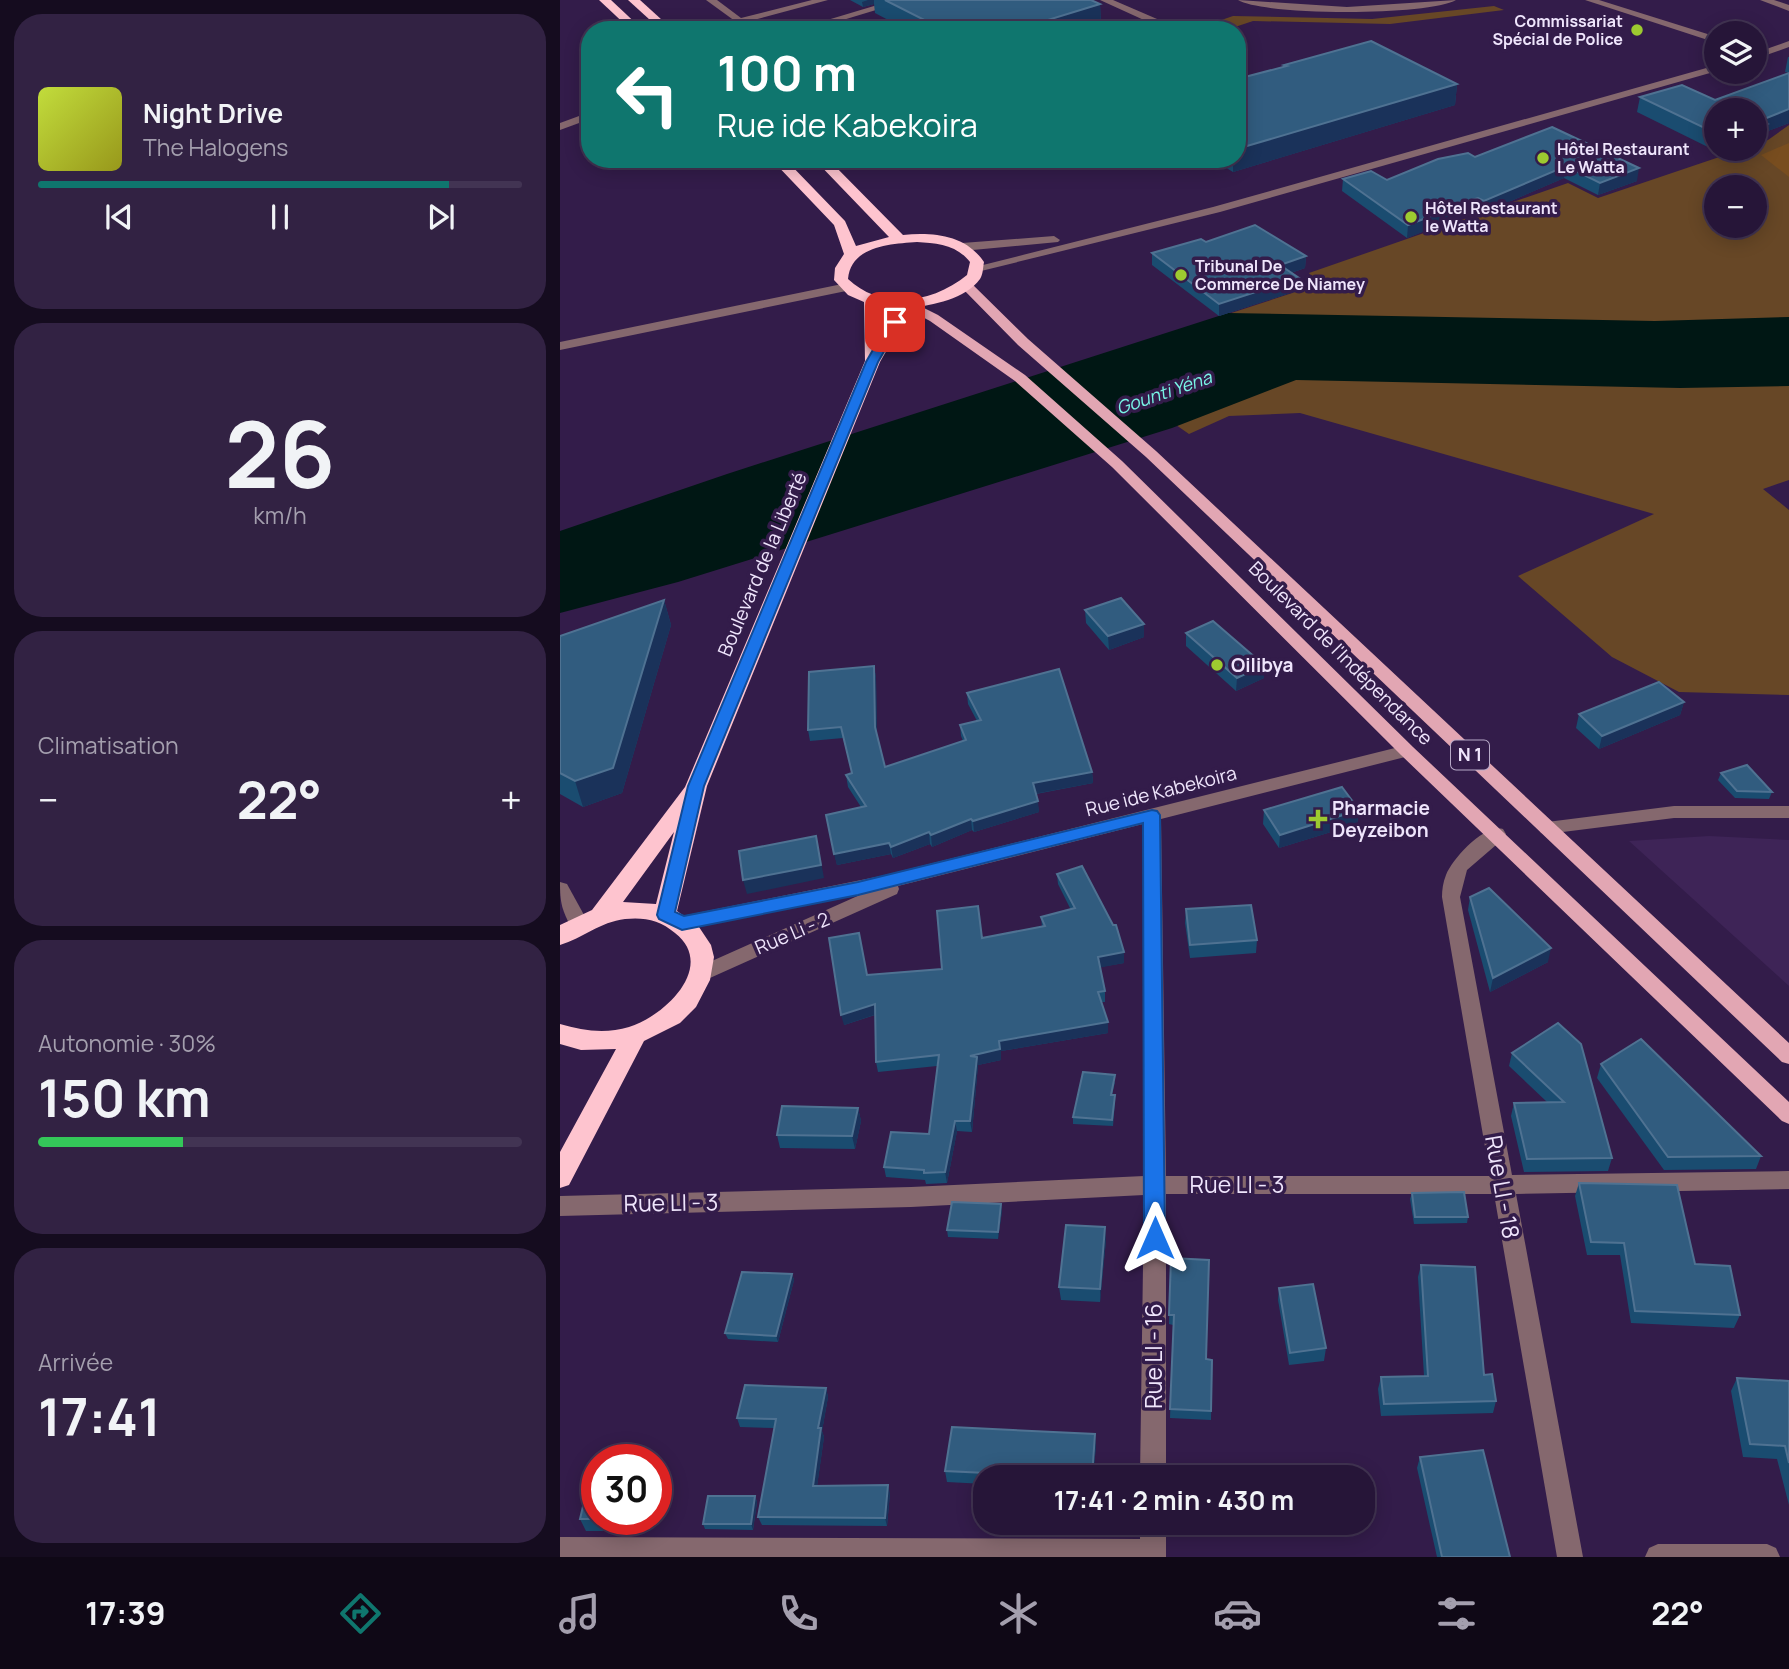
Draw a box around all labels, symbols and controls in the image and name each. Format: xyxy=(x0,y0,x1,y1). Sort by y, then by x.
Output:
place label: Commissariat Spécial de Police xyxy=(1492,10,1623,50)
map controls xyxy=(1704,21,1767,238)
button: layers xyxy=(1704,21,1767,84)
marker: Commissariat Spécial de Police xyxy=(1629,22,1645,38)
text: 100 m xyxy=(717,39,857,106)
icon: left xyxy=(602,49,693,140)
text: Night Drive xyxy=(143,95,283,131)
button: + xyxy=(1704,98,1767,161)
text: Rue ide Kabekoira xyxy=(717,103,978,147)
text: The Halogens xyxy=(143,131,288,163)
place label: Hôtel Restaurant Le Watta xyxy=(1557,138,1690,178)
marker: Hôtel Restaurant Le Watta xyxy=(1535,150,1551,166)
button: − xyxy=(1704,175,1767,238)
place label: Hôtel Restaurant le Watta xyxy=(1425,197,1558,237)
icon: previous xyxy=(100,198,138,236)
icon: pause xyxy=(261,198,299,236)
icon: next xyxy=(422,198,460,236)
marker: Hôtel Restaurant le Watta xyxy=(1403,209,1419,225)
place label: Tribunal De Commerce De Niamey xyxy=(1195,255,1365,295)
marker: Tribunal De Commerce De Niamey xyxy=(1173,267,1189,283)
pin xyxy=(865,292,925,352)
icon: arrive xyxy=(876,303,914,341)
water label: Gounti Yéna xyxy=(1113,364,1215,420)
text: 26 xyxy=(225,391,335,515)
street label: Boulevard de la Liberté xyxy=(711,468,813,660)
text: km/h xyxy=(253,499,307,531)
street label: Boulevard de l'Indépendance xyxy=(1243,555,1439,751)
place label: Oilibya xyxy=(1231,652,1293,678)
marker: Oilibya xyxy=(1209,657,1225,673)
text: Climatisation xyxy=(38,729,179,761)
road number: N 1 xyxy=(1451,740,1489,770)
street label: Rue ide Kabekoira xyxy=(1083,760,1239,822)
text: 22° xyxy=(237,764,322,835)
text: − xyxy=(38,773,59,825)
text: + xyxy=(500,773,522,825)
place label: Pharmacie Deyzeibon xyxy=(1332,795,1430,843)
marker: Pharmacie Deyzeibon xyxy=(1310,811,1326,827)
street label: Rue Li - 2 xyxy=(751,906,833,960)
text: Autonomie · 30% xyxy=(38,1027,216,1059)
text: 150 km xyxy=(38,1062,211,1133)
street label: Rue LI - 18 xyxy=(1478,1133,1528,1241)
street label: Rue LI - 3 xyxy=(1190,1168,1284,1200)
street label: Rue LI - 3 xyxy=(623,1185,719,1219)
position arrow xyxy=(1118,1201,1192,1275)
street label: Rue LI - 16 xyxy=(1137,1303,1169,1409)
text: Arrivée xyxy=(38,1346,113,1378)
text: 17:41 xyxy=(38,1381,161,1452)
speed limit sign: 30 xyxy=(581,1444,672,1535)
text: 17:41 · 2 min · 430 m xyxy=(1054,1482,1294,1518)
icon: directions xyxy=(336,1589,385,1638)
icon: music xyxy=(555,1589,604,1638)
icon: phone xyxy=(774,1589,823,1638)
icon: climate xyxy=(994,1589,1043,1638)
icon: car xyxy=(1213,1589,1262,1638)
icon: filters xyxy=(1432,1589,1481,1638)
text: 17:39 xyxy=(85,1591,166,1635)
text: 22° xyxy=(1651,1591,1704,1635)

